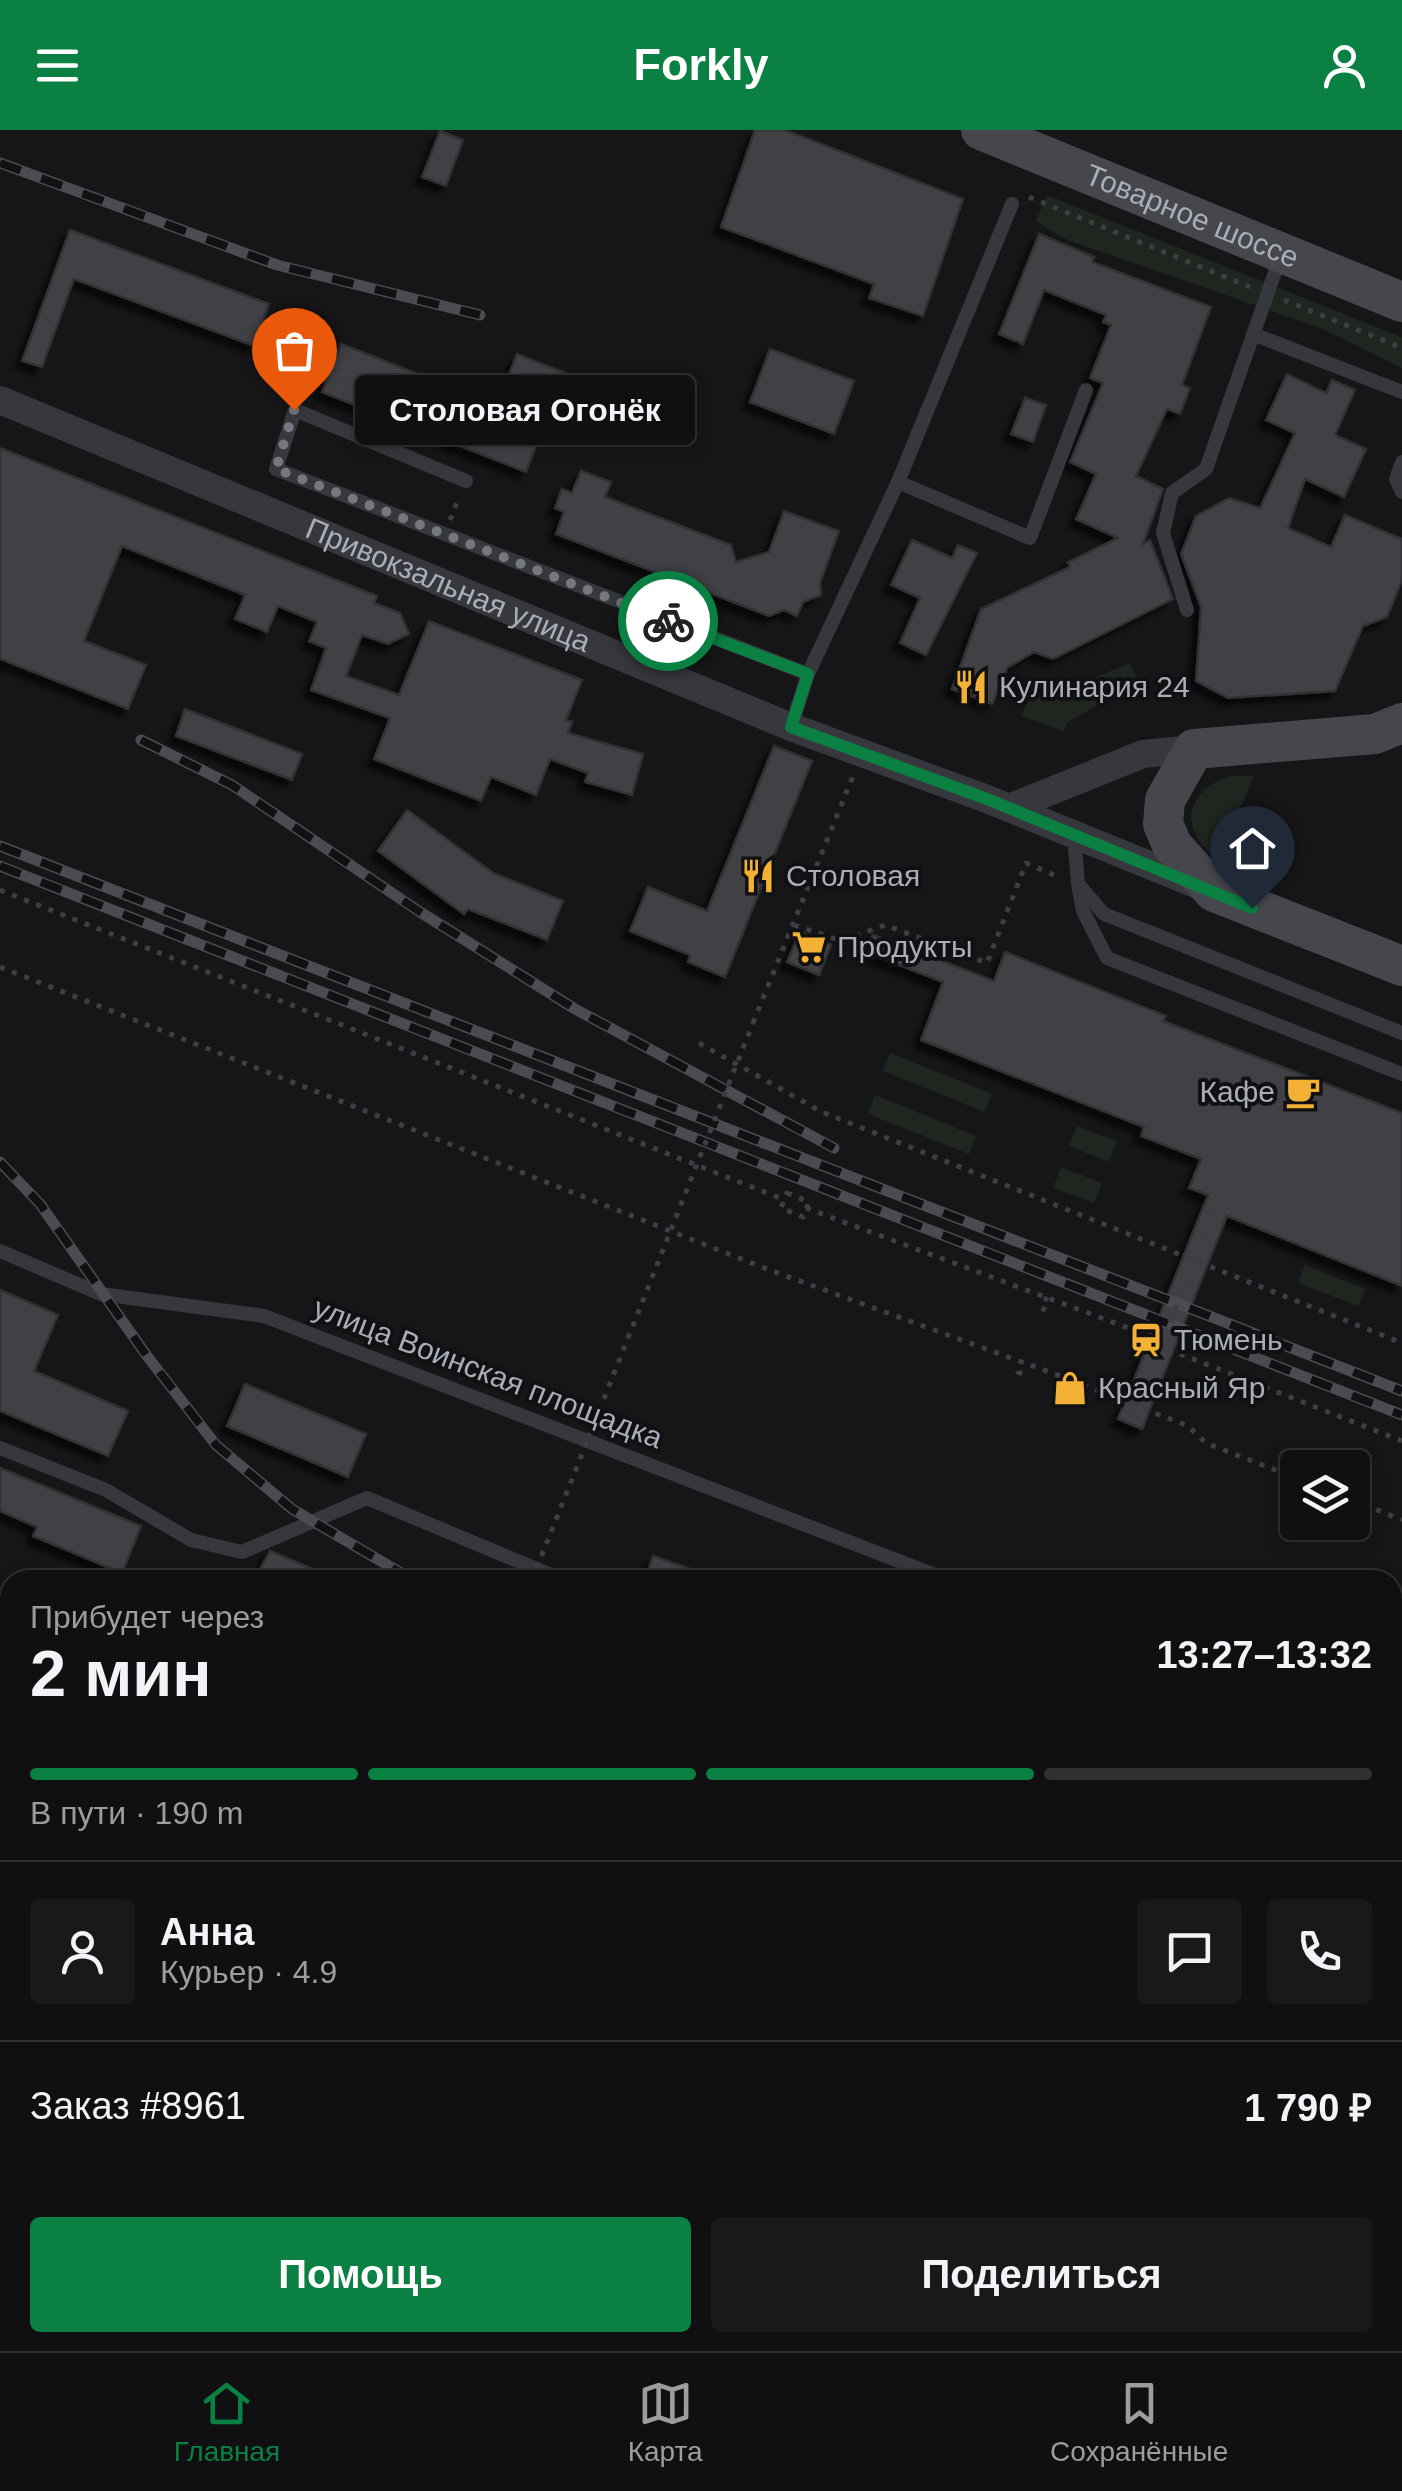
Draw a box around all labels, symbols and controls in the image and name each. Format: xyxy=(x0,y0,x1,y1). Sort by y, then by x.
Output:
icon: menu xyxy=(30,38,85,93)
icon: person xyxy=(1317,38,1372,93)
text: Forkly xyxy=(633,39,769,90)
street label: Товарное шоссе xyxy=(1081,157,1304,274)
pin xyxy=(252,308,337,411)
icon: bag xyxy=(267,323,322,378)
callout: Столовая Огонёк xyxy=(354,375,694,445)
text: Столовая Огонёк xyxy=(389,392,661,428)
street label: Привокзальная улица xyxy=(301,511,596,658)
courier xyxy=(618,571,718,671)
icon: bike xyxy=(641,594,696,649)
restaurant icon: Кулинария 24 xyxy=(952,668,990,706)
place label: Кулинария 24 xyxy=(999,670,1190,703)
pin xyxy=(1210,806,1295,909)
icon: home xyxy=(1225,821,1280,876)
restaurant icon: Столовая xyxy=(739,857,777,895)
place label: Столовая xyxy=(786,859,920,892)
supermarket icon: Продукты xyxy=(790,928,828,966)
place label: Продукты xyxy=(837,930,973,963)
cafe icon: Кафе xyxy=(1284,1073,1322,1111)
place label: Кафе xyxy=(1199,1075,1275,1108)
street label: улица Воинская площадка xyxy=(309,1291,668,1455)
station icon: Тюмень xyxy=(1127,1321,1165,1359)
place label: Тюмень xyxy=(1174,1323,1283,1356)
shop icon: Красный Яр xyxy=(1051,1369,1089,1407)
place label: Красный Яр xyxy=(1098,1371,1265,1404)
map controls xyxy=(1280,1450,1370,1540)
button: layers xyxy=(1280,1450,1370,1540)
text: Прибудет через xyxy=(30,1599,264,1635)
text: 13:27–13:32 xyxy=(1156,1634,1372,1676)
text: 2 мин xyxy=(30,1637,212,1710)
text: В пути · 190 m xyxy=(30,1795,243,1831)
button: person xyxy=(30,1899,135,2004)
button: chat xyxy=(1137,1899,1242,2004)
button: phone xyxy=(1267,1899,1372,2004)
text: Анна xyxy=(160,1911,254,1953)
text: Курьер · 4.9 xyxy=(160,1954,337,1990)
text: Заказ #8961 xyxy=(30,2085,246,2127)
text: 1 790 ₽ xyxy=(1244,2087,1372,2129)
button: Помощь xyxy=(30,2217,691,2332)
button: Поделиться xyxy=(711,2217,1372,2332)
tab: Главная xyxy=(174,2376,280,2468)
tab: Карта xyxy=(628,2376,703,2468)
tab: Сохранённые xyxy=(1050,2376,1228,2468)

